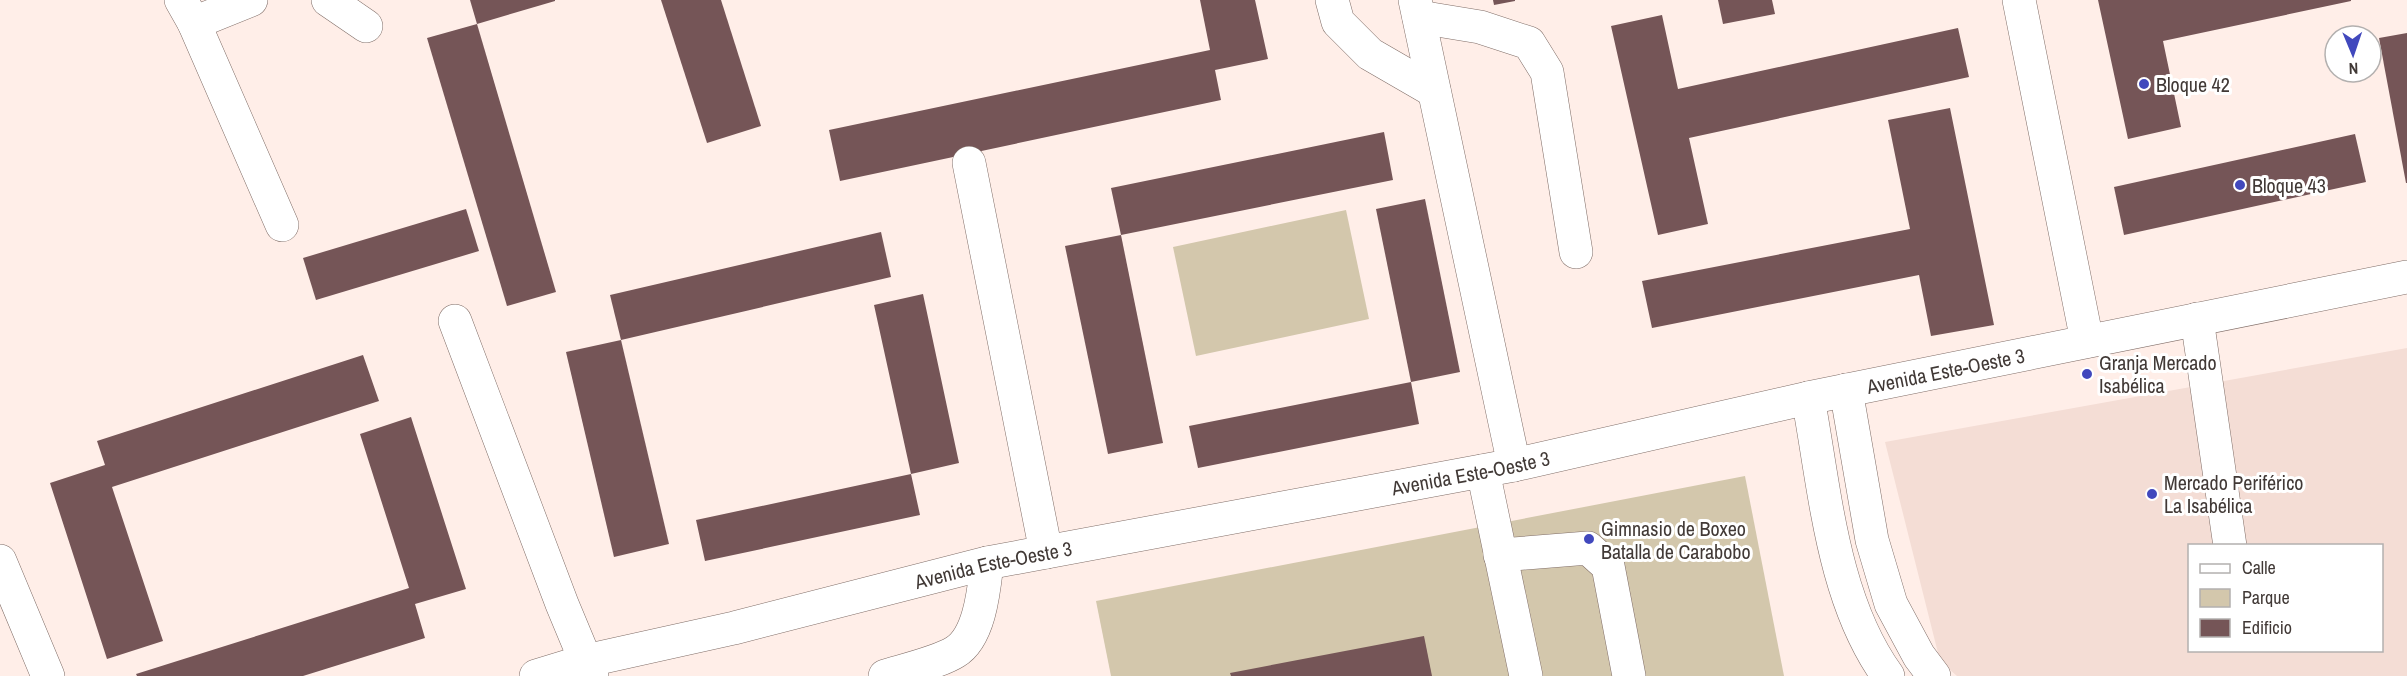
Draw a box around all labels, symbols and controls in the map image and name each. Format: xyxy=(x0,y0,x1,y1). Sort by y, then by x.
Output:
north arrow xyxy=(2323,24,2383,84)
text: N xyxy=(2348,58,2359,80)
place label: Bloque 42 xyxy=(2156,71,2230,98)
marker: Bloque 42 xyxy=(2137,77,2151,91)
place label: Bloque 43 xyxy=(2252,172,2326,199)
marker: Bloque 43 xyxy=(2233,178,2247,192)
street label: Avenida Este-Oeste 3 xyxy=(1863,341,2027,400)
place label: Granja Mercado Isabélica xyxy=(2099,349,2217,399)
marker: Granja Mercado Isabélica xyxy=(2080,367,2094,381)
street label: Avenida Este-Oeste 3 xyxy=(1388,444,1552,501)
place label: Mercado Periférico La Isabélica xyxy=(2164,469,2303,519)
marker: Mercado Periférico La Isabélica xyxy=(2145,487,2159,501)
place label: Gimnasio de Boxeo Batalla de Carabobo xyxy=(1601,515,1751,565)
marker: Gimnasio de Boxeo Batalla de Carabobo xyxy=(1582,532,1596,546)
street label: Avenida Este-Oeste 3 xyxy=(911,534,1074,595)
legend xyxy=(2188,544,2383,652)
text: Calle xyxy=(2242,555,2276,580)
text: Parque xyxy=(2242,585,2290,610)
text: Edificio xyxy=(2242,615,2292,640)

